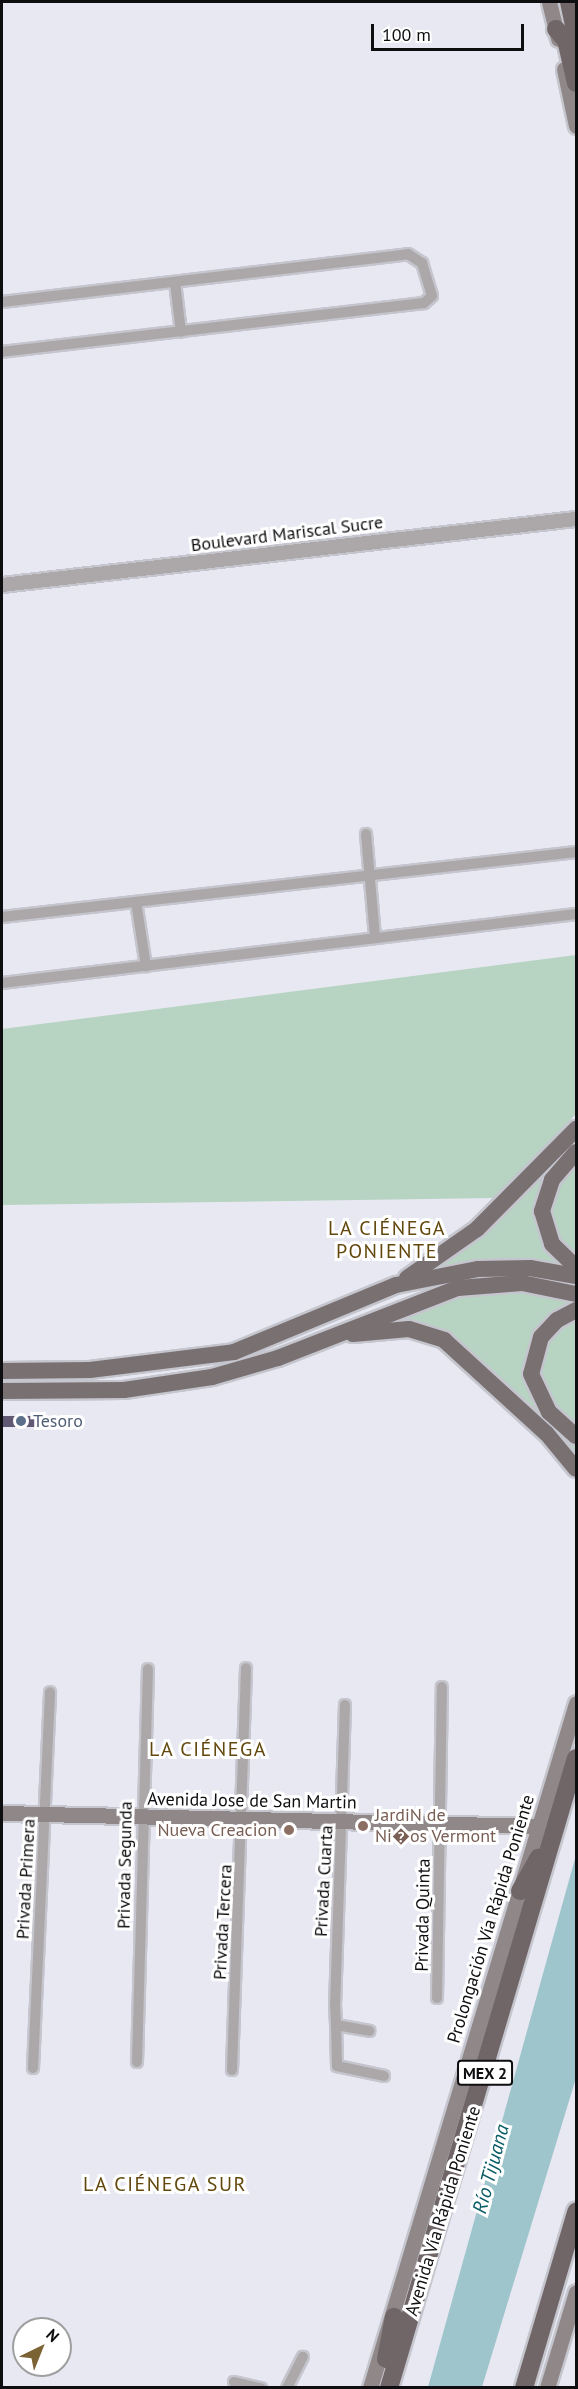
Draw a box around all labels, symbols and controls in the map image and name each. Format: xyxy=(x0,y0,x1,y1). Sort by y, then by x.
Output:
scale bar xyxy=(374,12,527,50)
text: 100 m xyxy=(382,23,431,46)
street label: Boulevard Mariscal Sucre xyxy=(190,511,384,557)
district label: LA CIÉNEGA PONIENTE xyxy=(328,1216,446,1263)
place label: Tesoro xyxy=(33,1410,83,1432)
marker: Tesoro xyxy=(14,1414,28,1428)
district label: LA CIÉNEGA xyxy=(149,1737,267,1761)
street label: Avenida Jose de San Martin xyxy=(147,1788,357,1814)
street label: Prolongación Vía Rápida Poniente xyxy=(443,1792,539,2046)
street label: Privada Segunda xyxy=(113,1801,137,1929)
place label: JardiN de Ni�os Vermont xyxy=(375,1805,497,1848)
street label: Privada Primera xyxy=(12,1818,40,1940)
place label: Nueva Creacion xyxy=(157,1819,277,1841)
marker: JardiN de Ni�os Vermont xyxy=(356,1819,370,1833)
marker: Nueva Creacion xyxy=(282,1823,296,1837)
street label: Privada Cuarta xyxy=(310,1825,338,1937)
street label: Privada Quinta xyxy=(411,1858,435,1972)
street label: Privada Tercera xyxy=(209,1863,237,1981)
road number: MEX 2 xyxy=(456,2060,514,2086)
street label: Avenida Vía Rápida Poniente xyxy=(401,2103,485,2319)
water label: Río Tijuana xyxy=(468,2122,514,2216)
district label: LA CIÉNEGA SUR xyxy=(82,2172,248,2196)
north arrow xyxy=(12,2317,72,2377)
text: N xyxy=(42,2324,64,2346)

